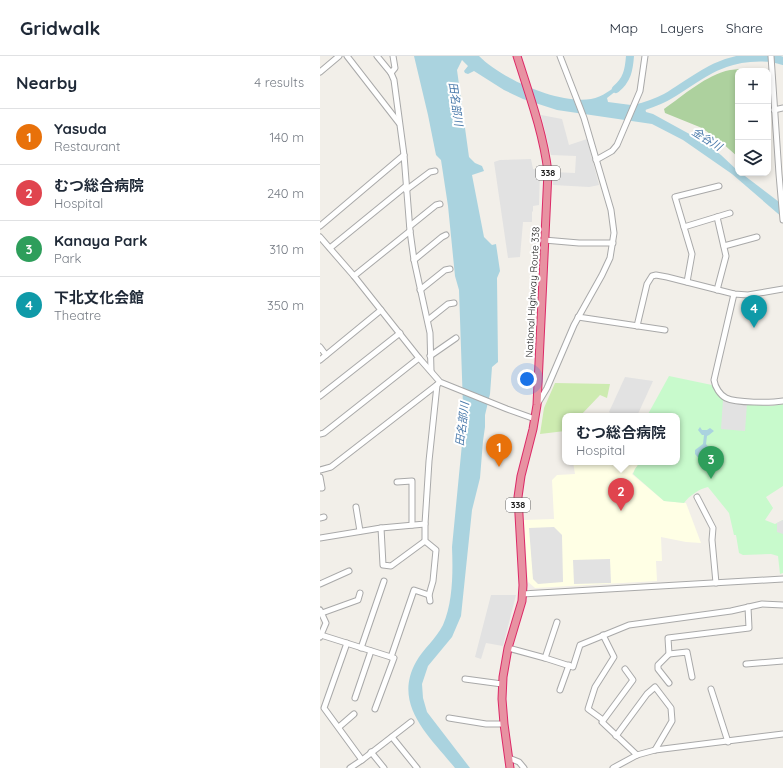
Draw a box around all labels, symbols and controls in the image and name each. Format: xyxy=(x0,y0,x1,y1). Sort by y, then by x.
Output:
text: Gridwalk xyxy=(20,16,100,40)
text: Map xyxy=(609,19,638,37)
text: Layers xyxy=(660,19,704,37)
text: Share xyxy=(726,19,763,37)
map controls xyxy=(735,68,771,176)
button: + xyxy=(735,68,771,104)
text: Nearby xyxy=(16,72,77,93)
text: 4 results xyxy=(254,74,304,90)
water label: 田名部川 xyxy=(446,81,466,128)
button: − xyxy=(735,104,771,140)
text: Yasuda xyxy=(54,119,107,138)
water label: 金谷川 xyxy=(689,124,726,154)
text: 1 xyxy=(26,129,32,145)
text: 140 m xyxy=(269,129,304,145)
text: Restaurant xyxy=(54,138,120,154)
button: layers xyxy=(735,140,771,176)
road number: 338 xyxy=(536,166,560,180)
text: むつ総合病院 xyxy=(54,176,144,195)
text: 2 xyxy=(25,185,33,201)
text: 240 m xyxy=(267,185,304,201)
text: Hospital xyxy=(54,195,103,211)
street label: National Highway Route 338 xyxy=(523,226,542,358)
text: Kanaya Park xyxy=(54,231,147,250)
text: 3 xyxy=(26,241,32,257)
text: 310 m xyxy=(269,241,304,257)
text: Park xyxy=(54,250,82,266)
text: 下北文化会館 xyxy=(54,288,144,307)
pin: 4 xyxy=(741,295,767,328)
text: 4 xyxy=(25,297,33,313)
text: 350 m xyxy=(267,297,304,313)
text: Theatre xyxy=(54,307,101,323)
your location xyxy=(517,369,537,389)
water label: 田名部川 xyxy=(452,400,472,447)
popup xyxy=(562,413,680,465)
text: むつ総合病院 xyxy=(576,423,666,442)
pin: 1 xyxy=(486,434,512,467)
text: Hospital xyxy=(576,442,625,458)
pin: 3 xyxy=(698,446,724,479)
pin: 2 xyxy=(608,478,634,511)
road number: 338 xyxy=(506,498,530,512)

